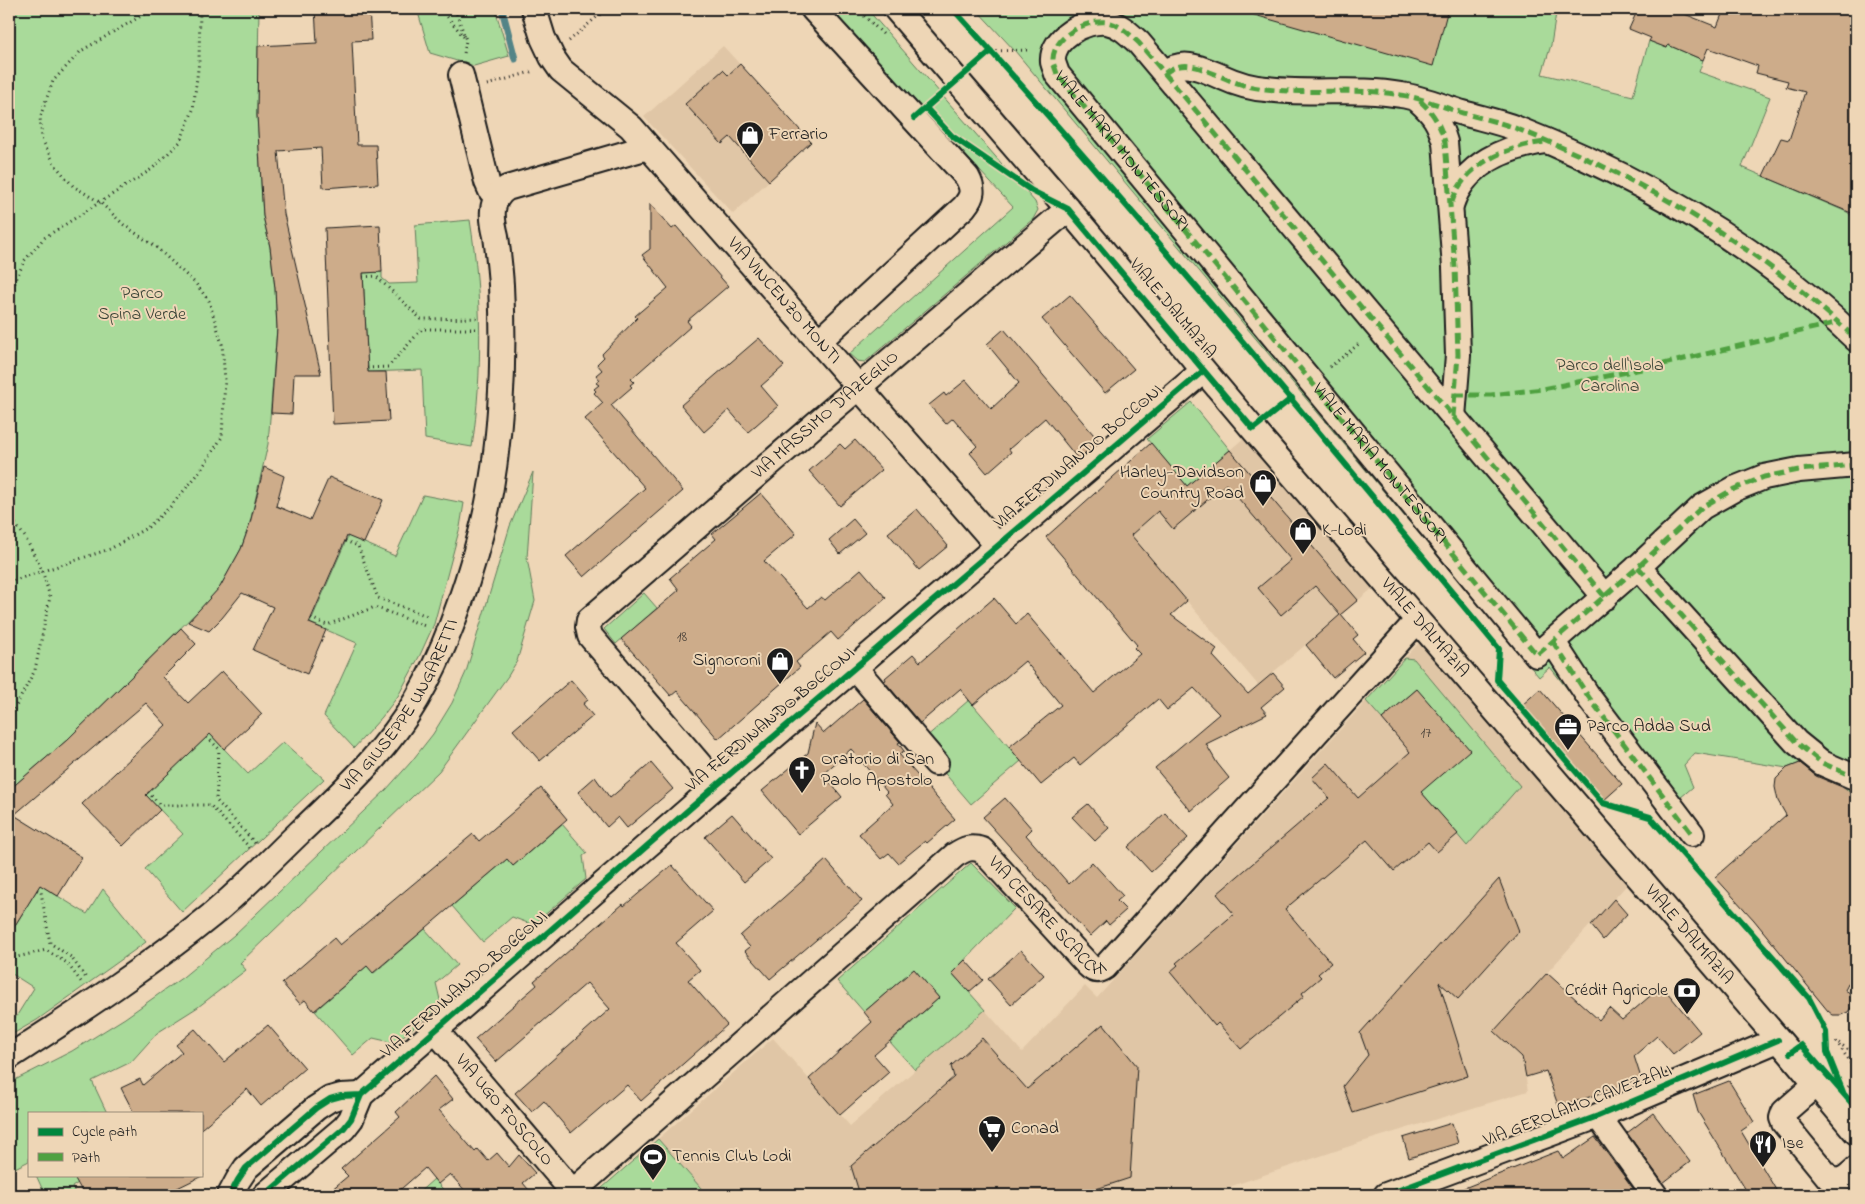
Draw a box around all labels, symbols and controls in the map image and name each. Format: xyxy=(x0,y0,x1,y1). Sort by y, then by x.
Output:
street label: VIALE MARIA MONTESSORI xyxy=(1046,65,1196,238)
shop icon: Ferrario xyxy=(735,120,765,159)
place label: Ferrario xyxy=(768,122,828,148)
street label: VIA VINCENZO MONTI xyxy=(720,231,847,370)
street label: VIALE DALMAZIA xyxy=(1121,252,1222,365)
park label: Parco Spina Verde xyxy=(98,281,187,328)
street label: VIA MASSIMO D’AZEGLIO xyxy=(746,345,905,487)
park label: Parco dell'Isola Carolina xyxy=(1556,353,1664,400)
street label: VIALE MARIA MONTESSORI xyxy=(1304,377,1454,550)
street label: VIA FERDINANDO BOCCONI xyxy=(988,378,1169,536)
place label: Harley-Davidson Country Road xyxy=(1120,460,1244,507)
shop icon: Harley-Davidson Country Road xyxy=(1248,468,1278,507)
shop icon: K-Lodi xyxy=(1288,516,1318,555)
place label: K-Lodi xyxy=(1322,518,1367,544)
street label: VIALE DALMAZIA xyxy=(1373,572,1475,684)
street label: VIA GIUSEPPE UNGARETTI xyxy=(334,615,466,799)
house number: 18 xyxy=(677,626,688,648)
street label: VIA FERDINANDO BOCCONI xyxy=(680,641,861,799)
shop icon: Signoroni xyxy=(765,646,795,685)
place label: Signoroni xyxy=(693,648,761,675)
office icon: Parco Adda Sud xyxy=(1553,712,1583,751)
place label: Parco Adda Sud xyxy=(1587,714,1711,740)
house number: 17 xyxy=(1421,722,1431,744)
place label: Oratorio di San Paolo Apostolo xyxy=(821,747,934,794)
church icon: Oratorio di San Paolo Apostolo xyxy=(787,755,817,794)
street label: VIA CESARE SCACCHI xyxy=(981,850,1113,983)
street label: VIALE DALMAZIA xyxy=(1637,879,1739,991)
street label: VIA FERDINANDO BOCCONI xyxy=(375,905,554,1066)
bank icon: Crédit Agricole xyxy=(1672,976,1702,1015)
place label: Crédit Agricole xyxy=(1565,978,1669,1005)
street label: VIA UGO FOSCOLO xyxy=(448,1048,559,1172)
street label: VIA GEROLAMO CAVEZZALI xyxy=(1479,1058,1676,1154)
legend xyxy=(28,1112,202,1176)
supermarket icon: Conad xyxy=(977,1114,1007,1153)
place label: Conad xyxy=(1011,1116,1059,1142)
text: Cycle path xyxy=(72,1121,137,1144)
restaurant icon: Ise xyxy=(1748,1129,1778,1168)
place label: Ise xyxy=(1782,1131,1804,1157)
sports icon: Tennis Club Lodi xyxy=(638,1142,668,1181)
place label: Tennis Club Lodi xyxy=(672,1144,792,1170)
text: Path xyxy=(72,1147,100,1169)

